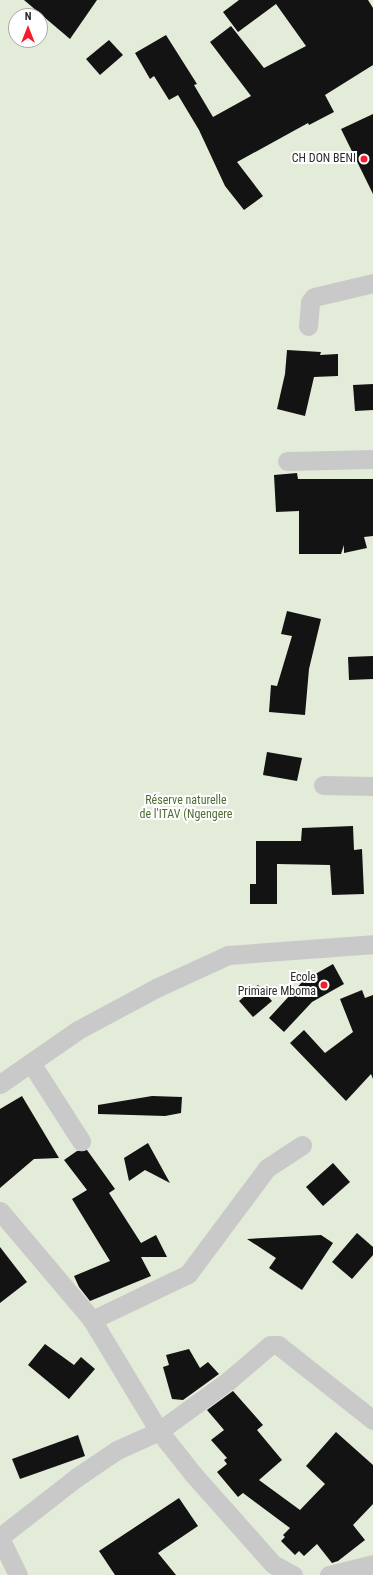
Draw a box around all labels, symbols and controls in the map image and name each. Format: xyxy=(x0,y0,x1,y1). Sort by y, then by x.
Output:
north arrow xyxy=(8,8,48,48)
text: N xyxy=(25,10,31,23)
place label: CH DON BENI xyxy=(292,152,356,166)
marker: CH DON BENI xyxy=(359,154,369,164)
park label: Réserve naturelle de l'ITAV (Ngengere xyxy=(140,794,232,822)
place label: Ecole Primaire Mboma xyxy=(238,971,316,999)
marker: Ecole Primaire Mboma xyxy=(319,980,329,990)

